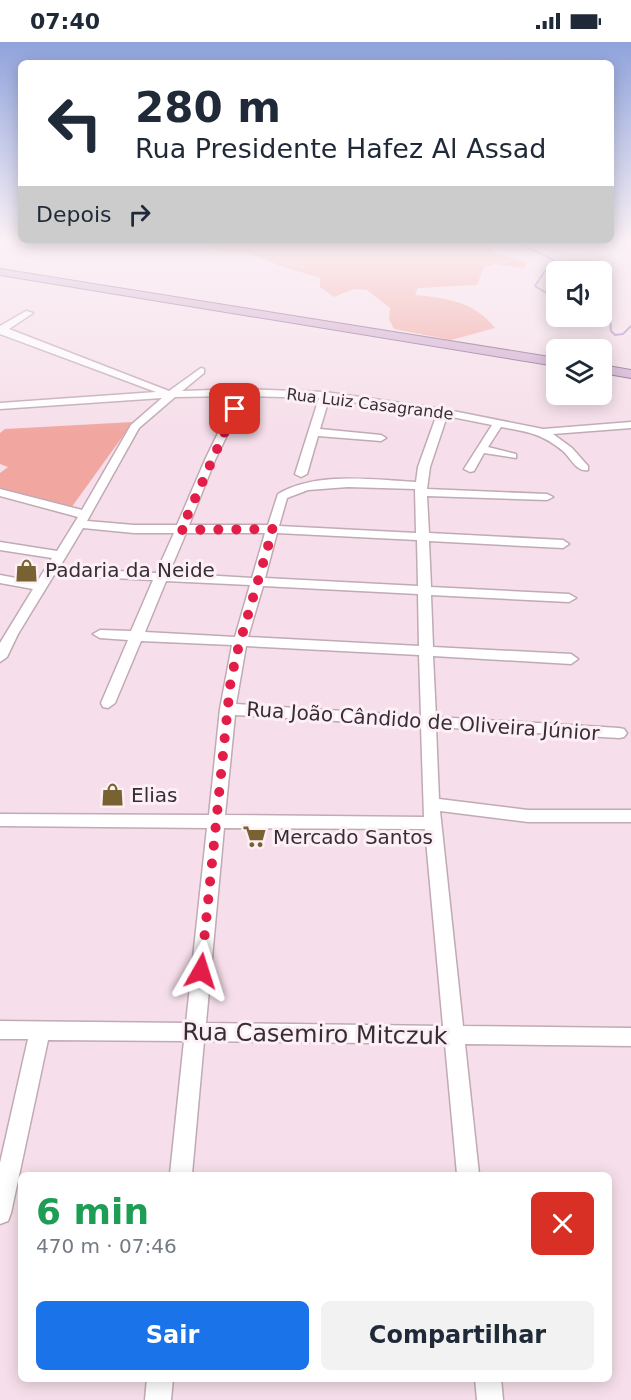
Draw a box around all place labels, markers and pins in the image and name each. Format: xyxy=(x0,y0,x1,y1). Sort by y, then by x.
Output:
pin xyxy=(209,383,260,434)
shop icon: Padaria da Neide xyxy=(14,557,40,583)
place label: Padaria da Neide xyxy=(45,558,215,582)
shop icon: Elias xyxy=(100,782,126,808)
place label: Elias xyxy=(131,783,177,807)
supermarket icon: Mercado Santos xyxy=(242,824,268,850)
place label: Mercado Santos xyxy=(273,825,433,849)

